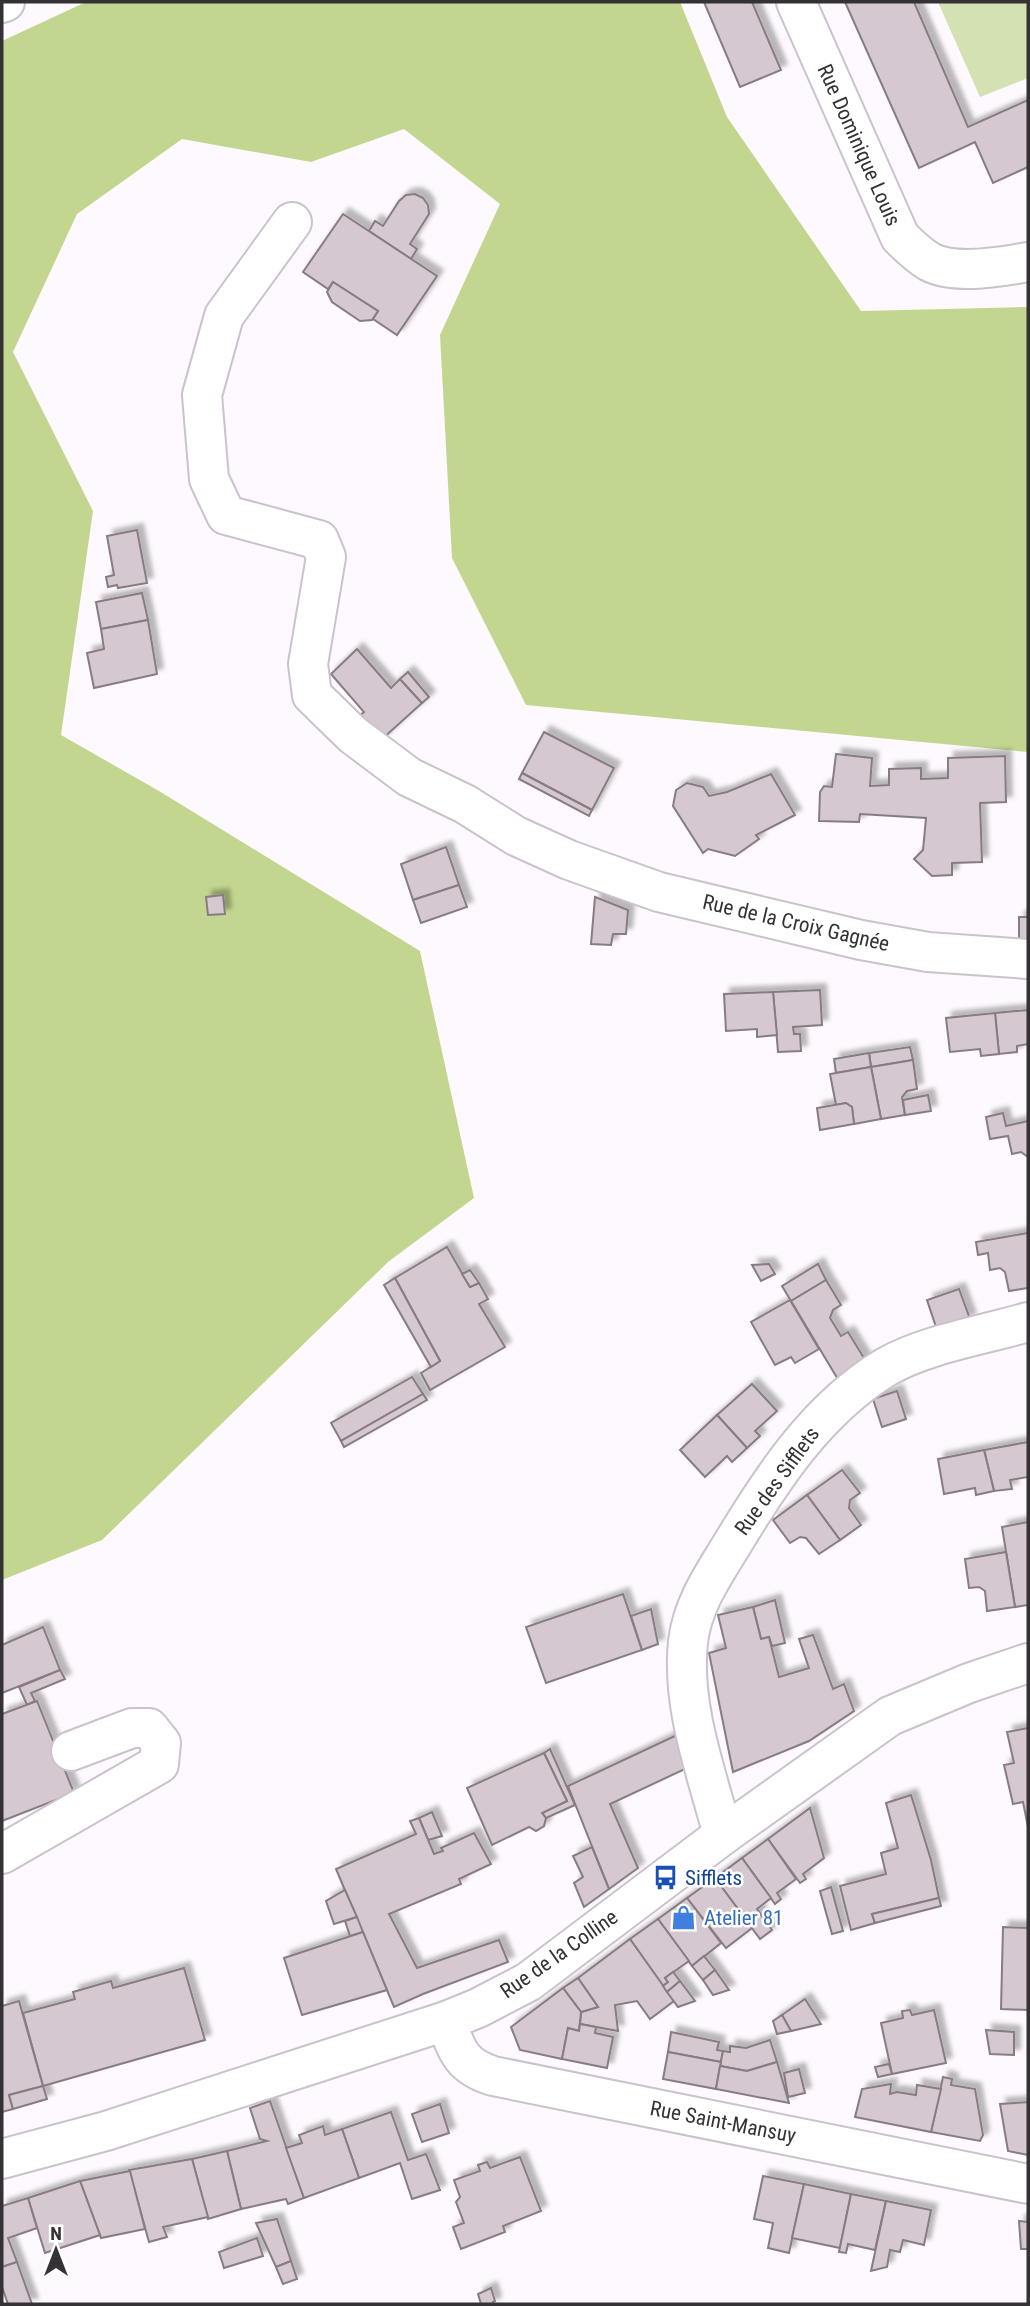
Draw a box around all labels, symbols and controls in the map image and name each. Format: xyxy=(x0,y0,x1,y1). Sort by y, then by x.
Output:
street label: Rue Dominique Louis xyxy=(813,60,905,230)
street label: Rue de la Croix Gagnée xyxy=(700,890,892,956)
street label: Rue des Sifflets xyxy=(730,1422,824,1540)
bus stop icon: Sifflets xyxy=(651,1864,679,1892)
place label: Sifflets xyxy=(685,1866,742,1890)
shop icon: Atelier 81 xyxy=(670,1904,698,1932)
street label: Rue de la Colline xyxy=(496,1905,622,2003)
place label: Atelier 81 xyxy=(704,1906,783,1930)
street label: Rue Saint-Mansuy xyxy=(648,2096,798,2148)
north arrow xyxy=(21,2215,91,2285)
text: N xyxy=(50,2222,62,2245)

